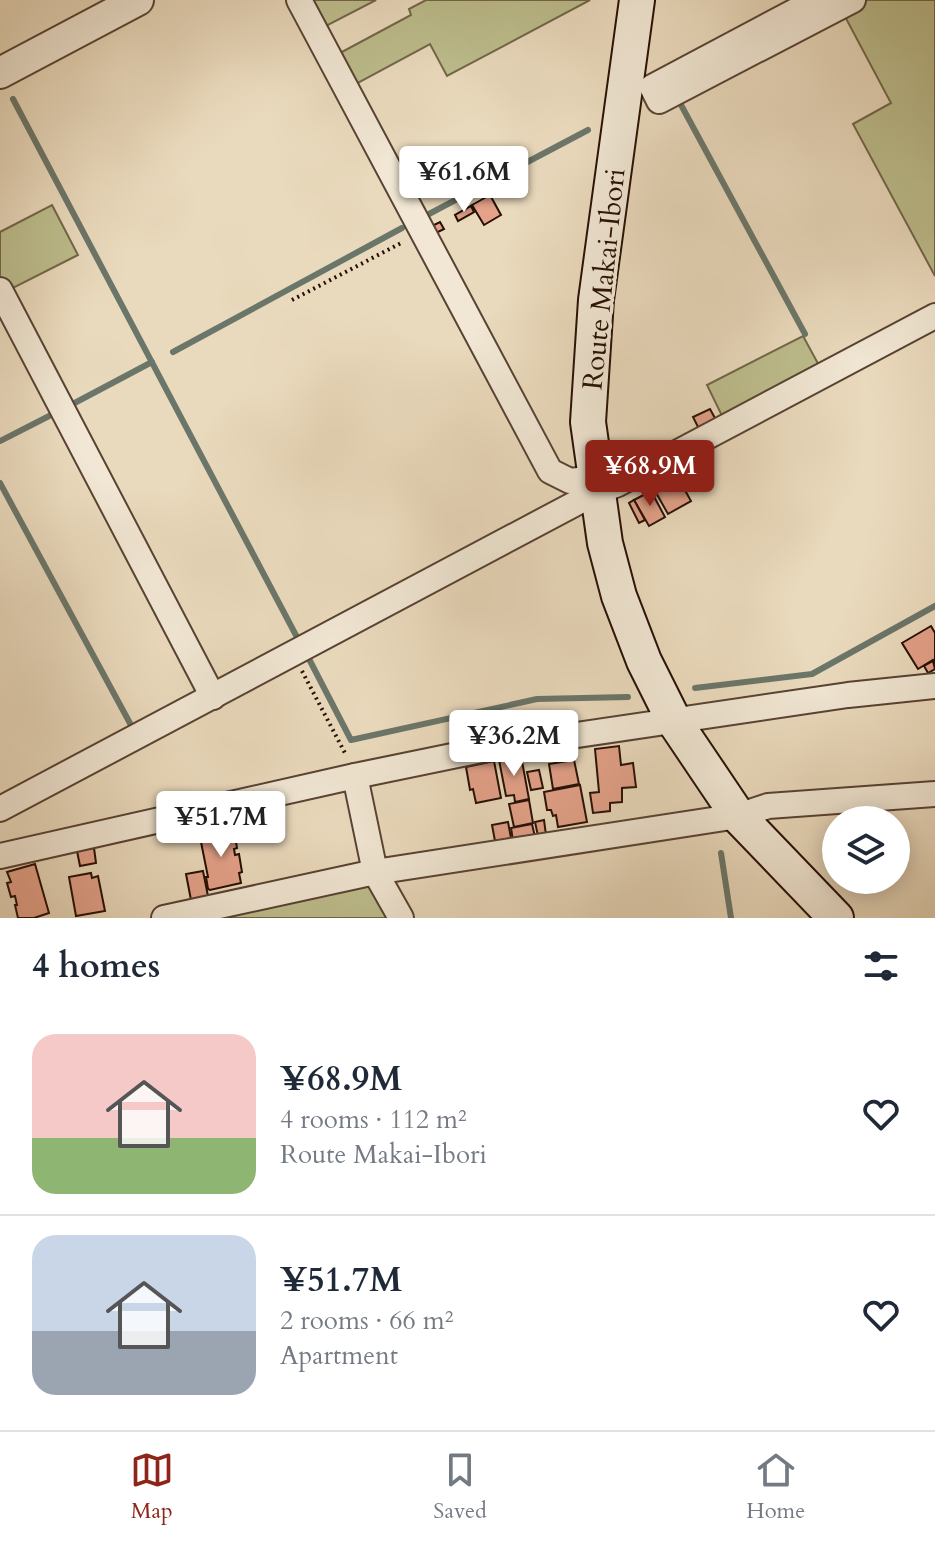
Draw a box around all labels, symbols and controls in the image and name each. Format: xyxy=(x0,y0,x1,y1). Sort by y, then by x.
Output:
pin: ¥61.6M xyxy=(399,146,529,214)
text: ¥61.6M xyxy=(417,154,511,189)
street label: Route Makai-Ibori xyxy=(573,166,635,392)
pin: ¥68.9M xyxy=(585,440,715,508)
text: ¥68.9M xyxy=(603,448,697,483)
pin: ¥36.2M xyxy=(449,710,579,778)
text: ¥36.2M xyxy=(467,718,561,753)
pin: ¥51.7M xyxy=(156,791,286,859)
text: ¥51.7M xyxy=(174,799,268,834)
map controls xyxy=(822,806,910,894)
button: layers xyxy=(822,806,910,894)
text: 4 homes xyxy=(32,943,160,989)
icon: filters xyxy=(859,944,903,988)
text: ¥68.9M xyxy=(280,1056,402,1102)
icon: home xyxy=(96,1066,192,1162)
icon: heart xyxy=(859,1092,903,1136)
text: 4 rooms · 112 m² xyxy=(280,1102,467,1137)
text: Route Makai-Ibori xyxy=(280,1137,487,1172)
text: ¥51.7M xyxy=(280,1257,402,1303)
icon: home xyxy=(96,1267,192,1363)
icon: heart xyxy=(859,1293,903,1337)
text: 2 rooms · 66 m² xyxy=(280,1303,453,1338)
text: Apartment xyxy=(280,1338,398,1373)
tab: Map xyxy=(130,1448,174,1526)
tab: Saved xyxy=(433,1448,487,1526)
tab: Home xyxy=(746,1448,805,1526)

